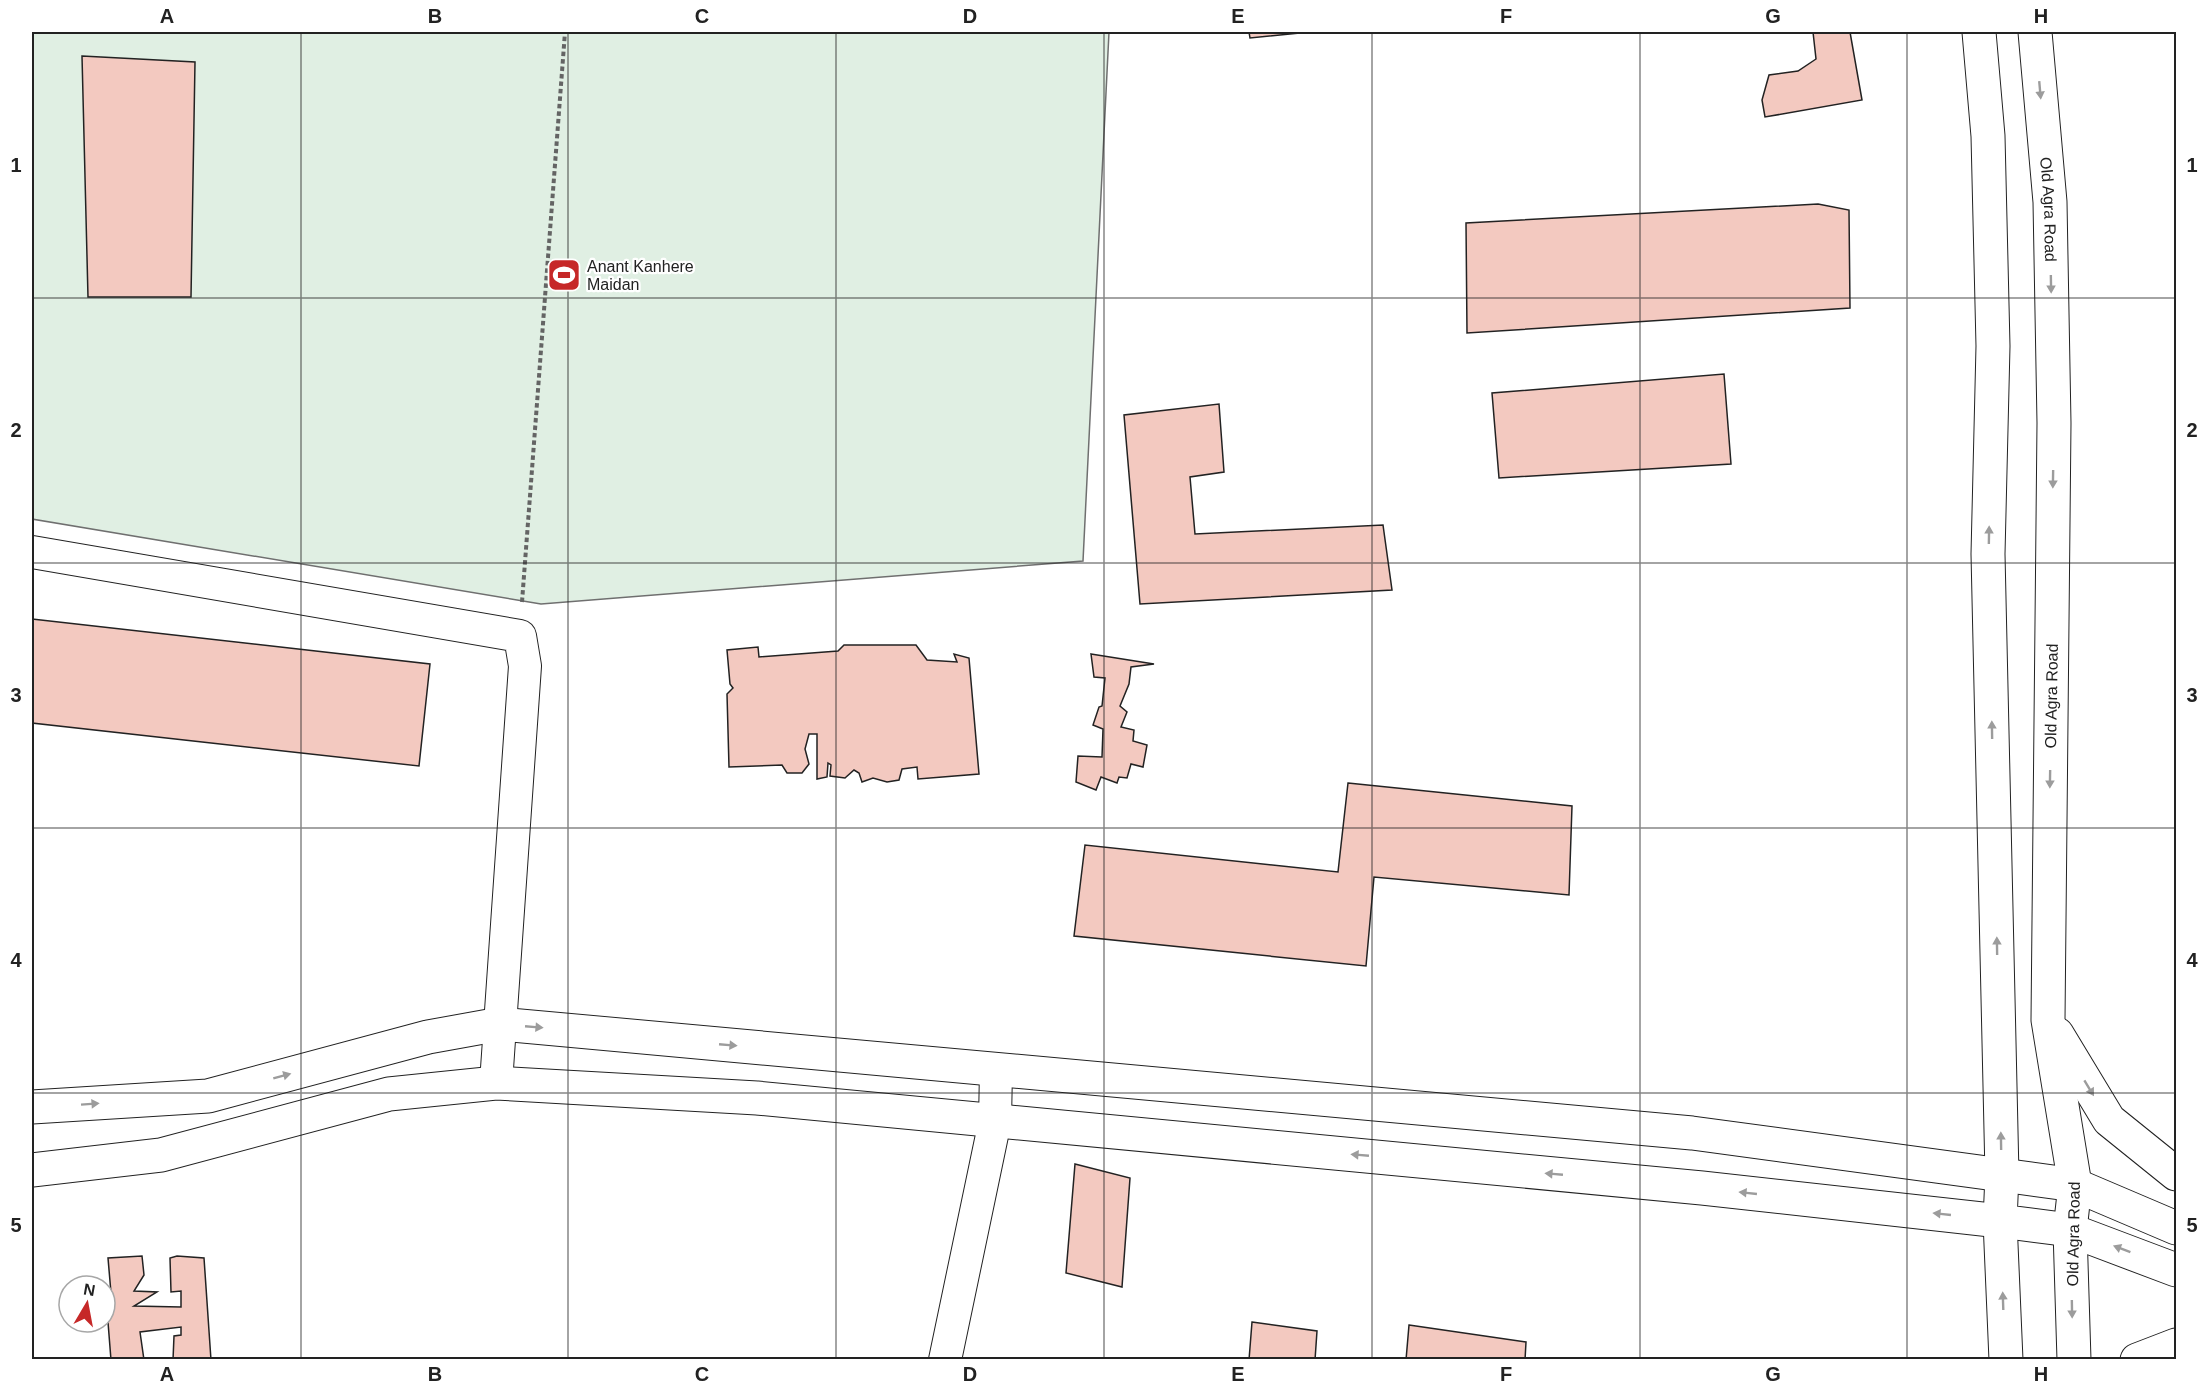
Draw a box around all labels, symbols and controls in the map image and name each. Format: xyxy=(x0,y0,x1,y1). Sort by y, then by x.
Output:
text: A xyxy=(160,5,174,27)
text: B xyxy=(428,5,442,27)
text: C xyxy=(695,5,709,27)
text: D xyxy=(963,5,977,27)
text: E xyxy=(1231,5,1245,27)
text: F xyxy=(1500,5,1512,27)
text: G xyxy=(1765,5,1781,27)
text: H xyxy=(2034,5,2048,27)
one-way arrow xyxy=(2036,80,2045,99)
text: 1 xyxy=(10,154,22,176)
text: 1 xyxy=(2186,154,2198,176)
street label: Old Agra Road xyxy=(2037,156,2059,262)
sports icon: Anant Kanhere Maidan xyxy=(546,257,582,293)
place label: Anant Kanhere Maidan xyxy=(587,258,694,293)
one-way arrow xyxy=(2046,275,2056,294)
text: 2 xyxy=(10,419,22,441)
text: 2 xyxy=(2186,419,2198,441)
one-way arrow xyxy=(2048,470,2058,489)
one-way arrow xyxy=(1984,526,1993,545)
street label: Old Agra Road xyxy=(2042,643,2061,749)
text: 3 xyxy=(10,684,22,706)
text: 3 xyxy=(2186,684,2198,706)
one-way arrow xyxy=(1987,721,1997,740)
one-way arrow xyxy=(2045,770,2055,789)
one-way arrow xyxy=(1992,937,2002,956)
text: 4 xyxy=(10,949,22,971)
text: 4 xyxy=(2186,949,2198,971)
one-way arrow xyxy=(524,1023,543,1032)
one-way arrow xyxy=(718,1040,737,1050)
one-way arrow xyxy=(273,1071,291,1081)
one-way arrow xyxy=(2084,1080,2095,1096)
one-way arrow xyxy=(80,1099,99,1108)
one-way arrow xyxy=(1996,1132,2006,1151)
one-way arrow xyxy=(1350,1150,1369,1160)
one-way arrow xyxy=(1545,1169,1564,1179)
street label: Old Agra Road xyxy=(2064,1181,2083,1287)
one-way arrow xyxy=(1739,1188,1758,1198)
one-way arrow xyxy=(1932,1209,1951,1219)
text: 5 xyxy=(10,1214,22,1236)
text: 5 xyxy=(2186,1214,2198,1236)
one-way arrow xyxy=(2113,1244,2131,1254)
north arrow xyxy=(57,1274,117,1334)
text: N xyxy=(82,1280,97,1299)
one-way arrow xyxy=(1998,1292,2007,1311)
one-way arrow xyxy=(2068,1300,2077,1319)
text: A xyxy=(160,1363,174,1385)
text: B xyxy=(428,1363,442,1385)
text: C xyxy=(695,1363,709,1385)
text: D xyxy=(963,1363,977,1385)
text: E xyxy=(1231,1363,1245,1385)
text: F xyxy=(1500,1363,1512,1385)
text: G xyxy=(1765,1363,1781,1385)
text: H xyxy=(2034,1363,2048,1385)

